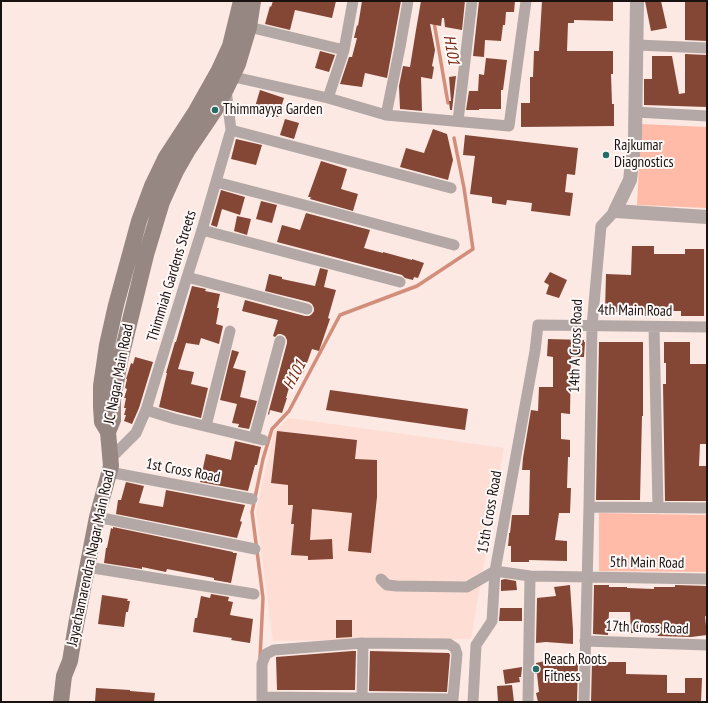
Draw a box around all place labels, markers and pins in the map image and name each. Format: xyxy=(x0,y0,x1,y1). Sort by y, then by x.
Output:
place label: Thimmayya Garden xyxy=(223,101,322,119)
marker: Thimmayya Garden xyxy=(210,105,220,115)
place label: Rajkumar Diagnostics xyxy=(614,137,674,172)
marker: Rajkumar Diagnostics xyxy=(601,150,611,160)
place label: Reach Roots Fitness xyxy=(544,651,607,686)
marker: Reach Roots Fitness xyxy=(531,664,541,674)

